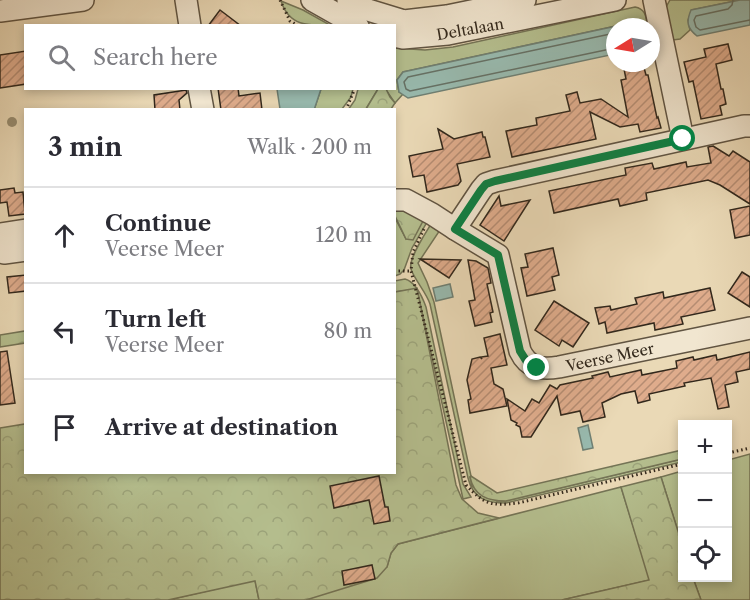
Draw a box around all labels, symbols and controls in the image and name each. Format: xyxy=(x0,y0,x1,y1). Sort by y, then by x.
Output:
street label: Deltalaan xyxy=(435,14,506,44)
north arrow xyxy=(606,18,660,72)
search box xyxy=(24,24,396,90)
icon: search xyxy=(45,41,78,74)
text: Search here xyxy=(93,44,218,71)
route start xyxy=(669,125,695,151)
text: 3 min xyxy=(48,131,122,163)
text: Walk · 200 m xyxy=(247,135,372,159)
text: Continue xyxy=(105,210,211,237)
icon: ahead xyxy=(48,219,81,252)
text: 120 m xyxy=(315,223,372,247)
text: Veerse Meer xyxy=(105,237,224,261)
text: Turn left xyxy=(105,306,206,333)
icon: left xyxy=(48,315,81,348)
text: 80 m xyxy=(324,319,372,343)
text: Veerse Meer xyxy=(105,333,224,357)
street label: Veerse Meer xyxy=(563,338,656,376)
route end xyxy=(523,354,549,380)
icon: arrive xyxy=(48,411,81,444)
text: Arrive at destination xyxy=(105,414,338,441)
map controls xyxy=(678,420,732,582)
button: + xyxy=(678,420,732,474)
button: − xyxy=(678,474,732,528)
button: locate xyxy=(678,528,732,582)

